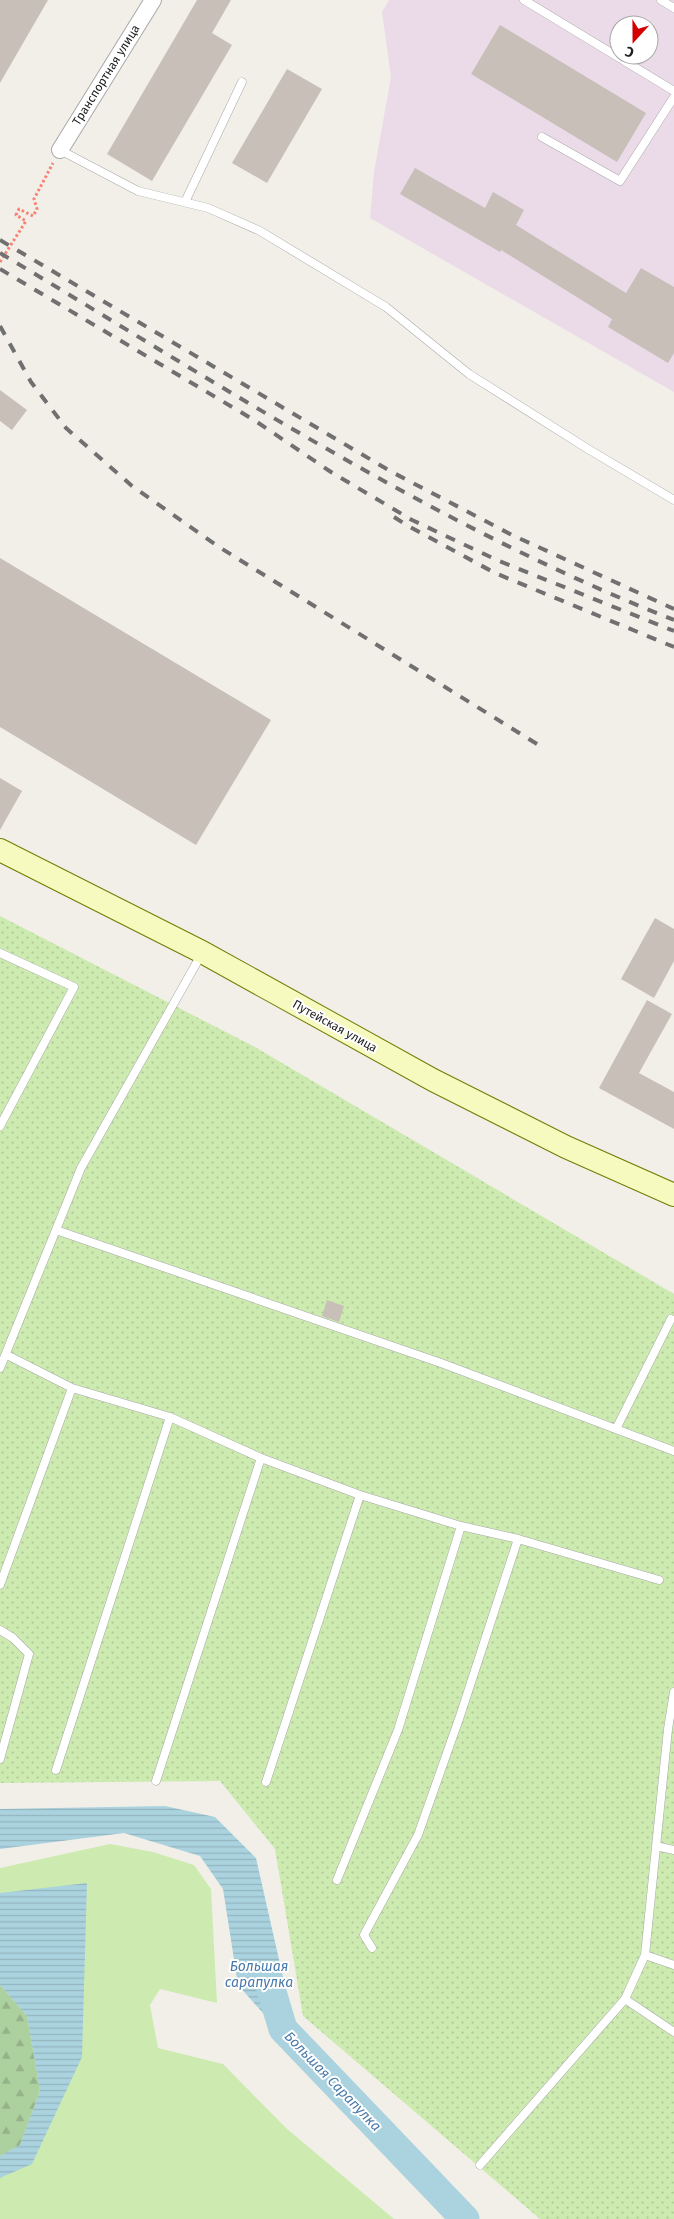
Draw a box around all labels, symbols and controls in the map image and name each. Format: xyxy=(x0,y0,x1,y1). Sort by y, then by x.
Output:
north arrow xyxy=(609,15,659,65)
street label: Транспортная улица xyxy=(69,22,143,128)
text: С xyxy=(623,42,636,61)
street label: Путейская улица xyxy=(290,997,380,1055)
water label: Большая сарапулка xyxy=(225,1958,293,1991)
water label: Большая Сарапулка xyxy=(281,2028,385,2135)

